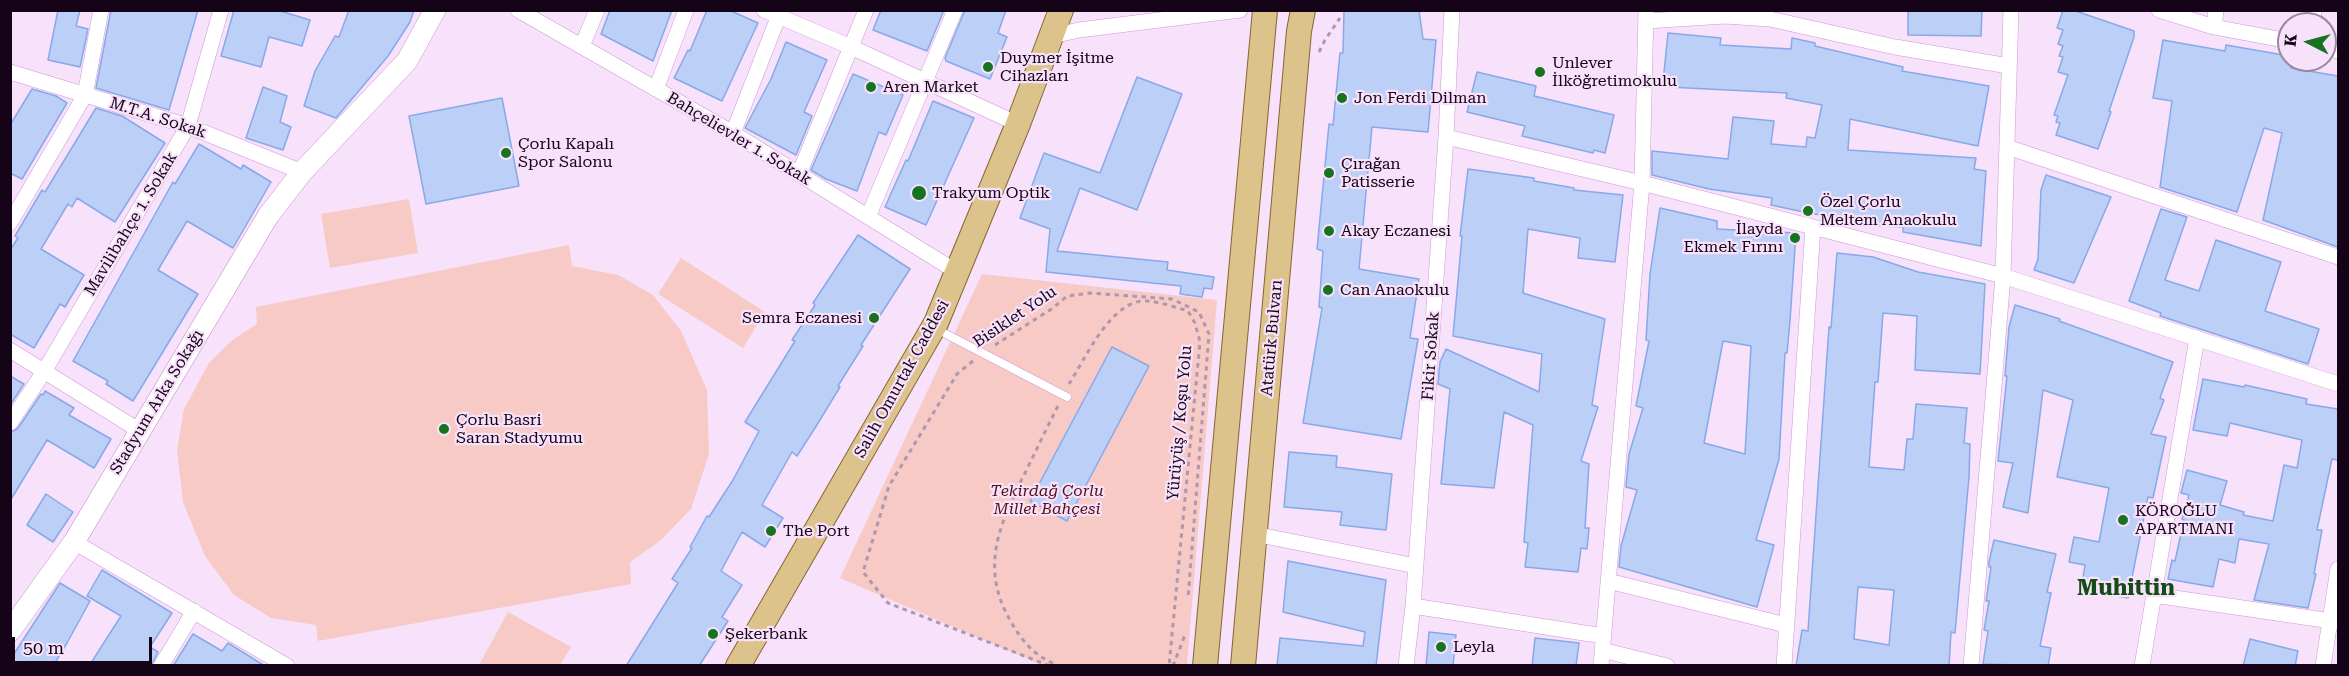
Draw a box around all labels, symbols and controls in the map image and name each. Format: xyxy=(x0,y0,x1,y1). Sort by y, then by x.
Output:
north arrow xyxy=(2277,12,2337,72)
text: K xyxy=(2280,33,2301,48)
place label: Duymer İşitme Cihazları xyxy=(1000,48,1114,86)
place label: Unlever İlköğretimokulu xyxy=(1552,53,1677,91)
marker: Duymer İşitme Cihazları xyxy=(981,60,995,74)
marker: Unlever İlköğretimokulu xyxy=(1533,65,1547,79)
place label: Aren Market xyxy=(883,77,979,97)
marker: Aren Market xyxy=(864,80,878,94)
street label: Bahçelievler 1. Sokak xyxy=(663,88,815,190)
place label: Jon Ferdi Dilman xyxy=(1354,88,1486,108)
marker: Jon Ferdi Dilman xyxy=(1335,91,1349,105)
street label: M.T.A. Sokak xyxy=(107,93,209,143)
place label: Çorlu Kapalı Spor Salonu xyxy=(518,134,614,172)
marker: Çorlu Kapalı Spor Salonu xyxy=(499,146,513,160)
street label: Mavilibahçe 1. Sokak xyxy=(80,149,182,299)
place label: Çırağan Patisserie xyxy=(1341,154,1415,192)
marker: Çırağan Patisserie xyxy=(1322,166,1336,180)
place label: Trakyum Optik xyxy=(932,183,1050,203)
marker: Trakyum Optik xyxy=(910,184,928,202)
place label: Özel Çorlu Meltem Anaokulu xyxy=(1820,192,1957,230)
marker: Özel Çorlu Meltem Anaokulu xyxy=(1801,204,1815,218)
place label: İlayda Ekmek Fırını xyxy=(1683,219,1783,257)
place label: Akay Eczanesi xyxy=(1341,221,1451,241)
marker: Akay Eczanesi xyxy=(1322,224,1336,238)
marker: İlayda Ekmek Fırını xyxy=(1788,231,1802,245)
street label: Atatürk Bulvarı xyxy=(1257,279,1287,397)
place label: Can Anaokulu xyxy=(1340,280,1449,300)
street label: Bisiklet Yolu xyxy=(970,282,1060,352)
marker: Can Anaokulu xyxy=(1321,283,1335,297)
street label: Salih Omurtak Caddesi xyxy=(850,297,954,461)
place label: Semra Eczanesi xyxy=(742,308,862,328)
marker: Semra Eczanesi xyxy=(867,311,881,325)
street label: Fikir Sokak xyxy=(1418,311,1444,401)
street label: Stadyum Arka Sokağı xyxy=(106,326,208,478)
street label: Yürüyüş / Koşu Yolu xyxy=(1164,345,1196,501)
place label: Çorlu Basri Saran Stadyumu xyxy=(456,410,583,448)
marker: Çorlu Basri Saran Stadyumu xyxy=(437,422,451,436)
park label: Tekirdağ Çorlu Millet Bahçesi xyxy=(990,481,1104,519)
place label: KÖROĞLU APARTMANI xyxy=(2135,501,2234,539)
marker: KÖROĞLU APARTMANI xyxy=(2116,513,2130,527)
place label: The Port xyxy=(783,521,849,541)
marker: The Port xyxy=(764,524,778,538)
district label: Muhittin xyxy=(2077,576,2175,602)
place label: Şekerbank xyxy=(725,624,808,644)
scale bar xyxy=(15,625,154,663)
marker: Şekerbank xyxy=(706,627,720,641)
text: 50 m xyxy=(23,637,64,658)
place label: Leyla xyxy=(1453,637,1495,657)
marker: Leyla xyxy=(1434,640,1448,654)

